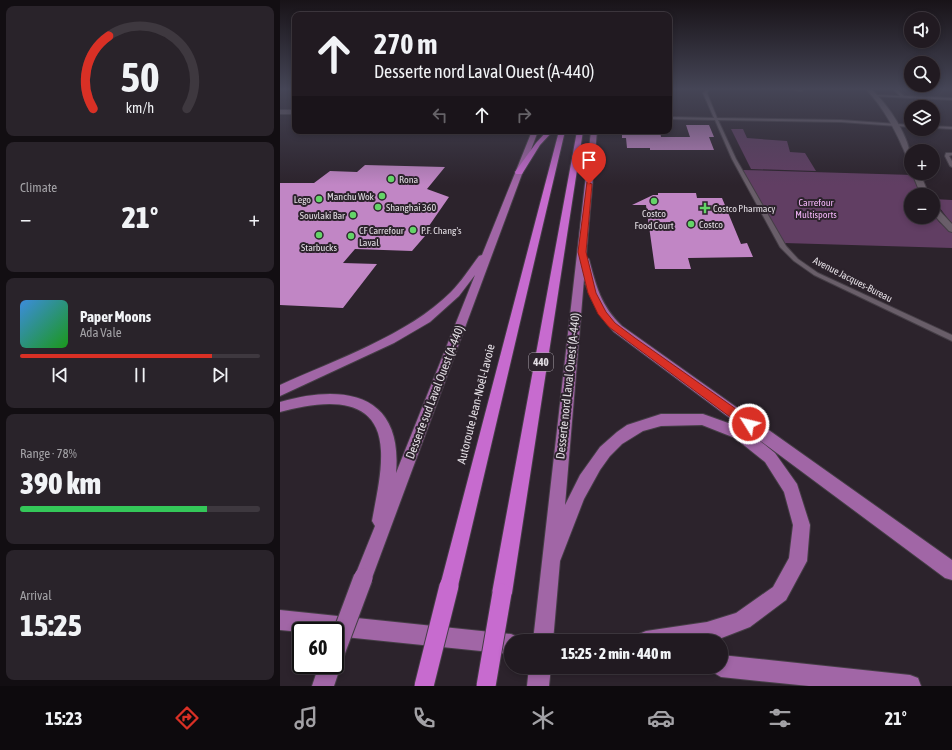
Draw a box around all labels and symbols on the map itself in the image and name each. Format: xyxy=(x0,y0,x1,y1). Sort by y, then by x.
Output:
pin xyxy=(572,143,606,184)
marker: Rona xyxy=(386,174,396,184)
place label: Rona xyxy=(399,174,419,185)
place label: Manchu Wok xyxy=(327,191,375,202)
marker: Manchu Wok xyxy=(377,191,387,201)
place label: Lego xyxy=(294,194,311,205)
marker: Lego xyxy=(314,194,324,204)
marker: Costco Food Court xyxy=(649,196,659,206)
park label: Carrefour Multisports xyxy=(795,197,837,220)
marker: Shanghai 360 xyxy=(373,202,383,212)
place label: Shanghai 360 xyxy=(386,202,436,213)
marker: Costco Pharmacy xyxy=(700,203,710,213)
place label: Costco Pharmacy xyxy=(713,203,775,214)
place label: Costco Food Court xyxy=(634,208,674,231)
place label: Souvlaki Bar xyxy=(300,210,346,221)
marker: Souvlaki Bar xyxy=(348,210,358,220)
marker: Costco xyxy=(686,219,696,229)
place label: Costco xyxy=(699,219,723,230)
place label: CF Carrefour Laval xyxy=(359,225,405,248)
marker: P.F. Chang's xyxy=(408,225,418,235)
place label: P.F. Chang's xyxy=(421,225,462,236)
marker: Starbucks xyxy=(314,230,324,240)
marker: CF Carrefour Laval xyxy=(346,231,356,241)
place label: Starbucks xyxy=(301,242,337,253)
street label: Avenue Jacques-Bureau xyxy=(811,255,894,304)
street label: Desserte nord Laval Ouest (A-440) xyxy=(553,312,583,460)
street label: Desserte sud Laval Ouest (A-440) xyxy=(403,323,467,461)
street label: Autoroute Jean-Noël-Lavoie xyxy=(454,343,498,465)
road number: 440 xyxy=(529,353,553,371)
position arrow xyxy=(728,403,770,445)
speed limit sign: 60 xyxy=(292,622,344,674)

